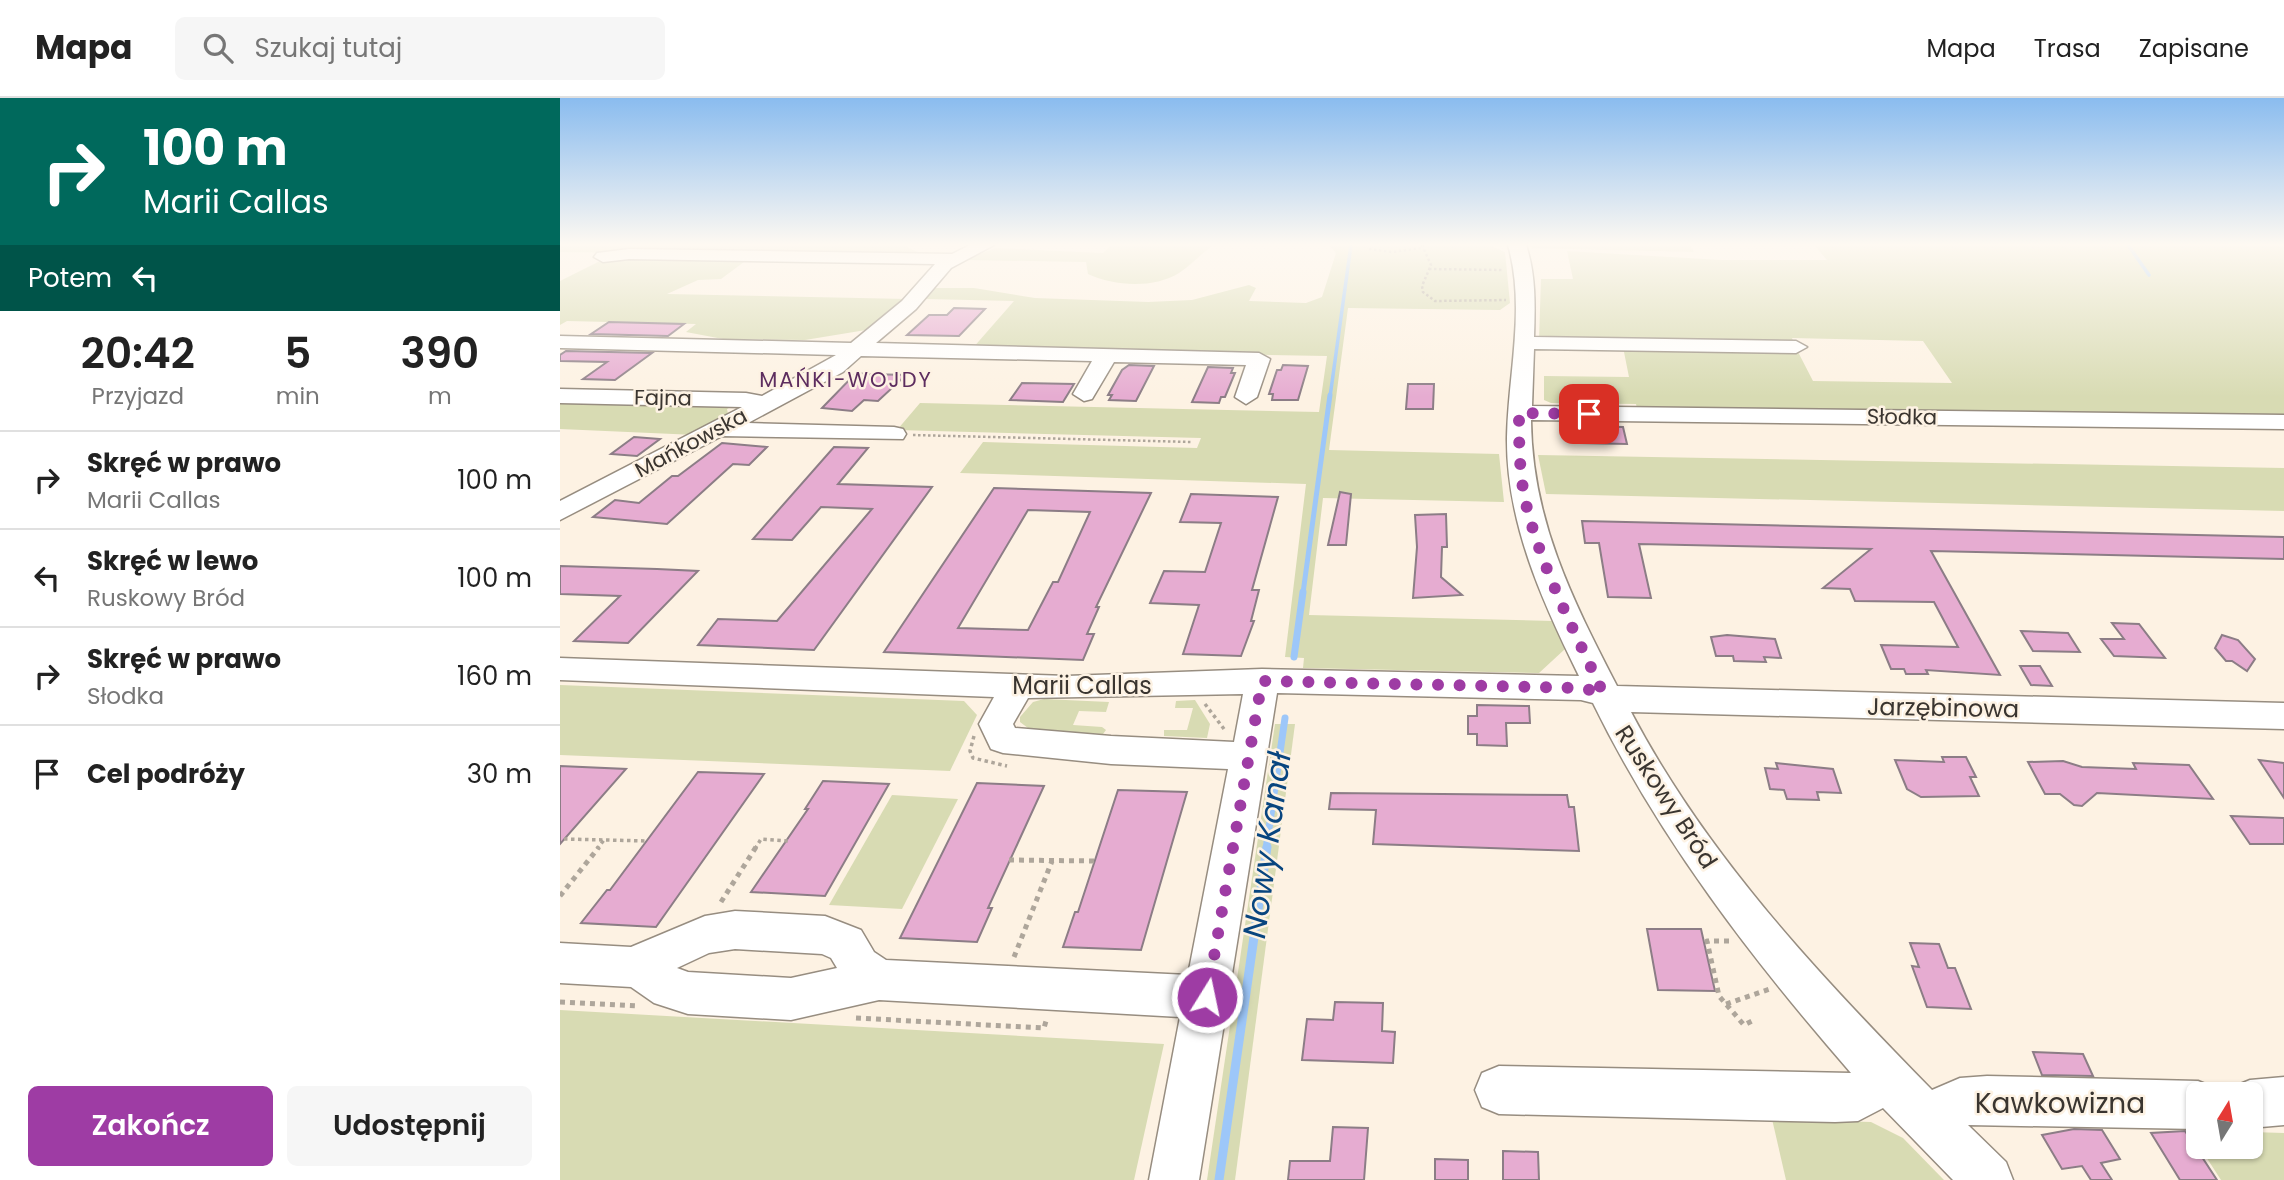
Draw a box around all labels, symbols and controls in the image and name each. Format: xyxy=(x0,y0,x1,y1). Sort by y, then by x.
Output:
search box xyxy=(175,17,665,80)
text: Mapa xyxy=(35,24,133,71)
icon: search xyxy=(199,29,237,67)
text: Szukaj tutaj xyxy=(255,30,402,66)
text: Mapa xyxy=(1926,32,1996,65)
text: Trasa xyxy=(2034,32,2101,65)
text: Zapisane xyxy=(2139,32,2249,65)
text: 100 m xyxy=(143,114,288,182)
icon: right xyxy=(28,126,119,217)
text: Marii Callas xyxy=(143,179,329,224)
icon: left xyxy=(126,259,164,297)
text: Potem xyxy=(28,260,112,296)
text: 20:42 xyxy=(81,324,195,383)
text: 5 xyxy=(284,324,311,383)
text: 390 xyxy=(401,324,479,383)
district label: MAŃKI-WOJDY xyxy=(759,365,933,394)
text: Przyjazd xyxy=(92,380,184,412)
text: min xyxy=(276,380,320,412)
text: m xyxy=(428,380,452,412)
street label: Fajna xyxy=(634,382,692,413)
pin xyxy=(1559,384,1619,444)
icon: arrive xyxy=(1570,395,1608,433)
street label: Mańkowska xyxy=(630,401,752,484)
street label: Słodka xyxy=(1867,401,1937,432)
text: Skręć w prawo xyxy=(87,445,281,481)
icon: right xyxy=(28,461,66,499)
text: 100 m xyxy=(457,462,532,498)
text: Marii Callas xyxy=(87,484,221,516)
text: Skręć w lewo xyxy=(87,543,258,579)
icon: left xyxy=(28,559,66,597)
text: 100 m xyxy=(457,560,532,596)
text: Ruskowy Bród xyxy=(87,582,245,614)
text: Skręć w prawo xyxy=(87,641,281,677)
icon: right xyxy=(28,657,66,695)
text: 160 m xyxy=(457,658,532,694)
street label: Marii Callas xyxy=(1012,669,1152,702)
text: Słodka xyxy=(87,680,164,712)
street label: Jarzębinowa xyxy=(1867,690,2020,725)
street label: Ruskowy Bród xyxy=(1608,719,1725,875)
water label: Nowy Kanał xyxy=(1231,748,1302,941)
icon: arrive xyxy=(28,755,66,793)
text: Cel podróży xyxy=(87,756,245,792)
text: 30 m xyxy=(467,756,532,792)
position arrow xyxy=(1170,960,1244,1034)
north arrow xyxy=(2186,1082,2263,1158)
map controls xyxy=(2186,1082,2263,1159)
street label: Kawkowizna xyxy=(1975,1084,2145,1123)
button: Zakończ xyxy=(28,1086,273,1166)
button: Udostępnij xyxy=(287,1086,532,1166)

